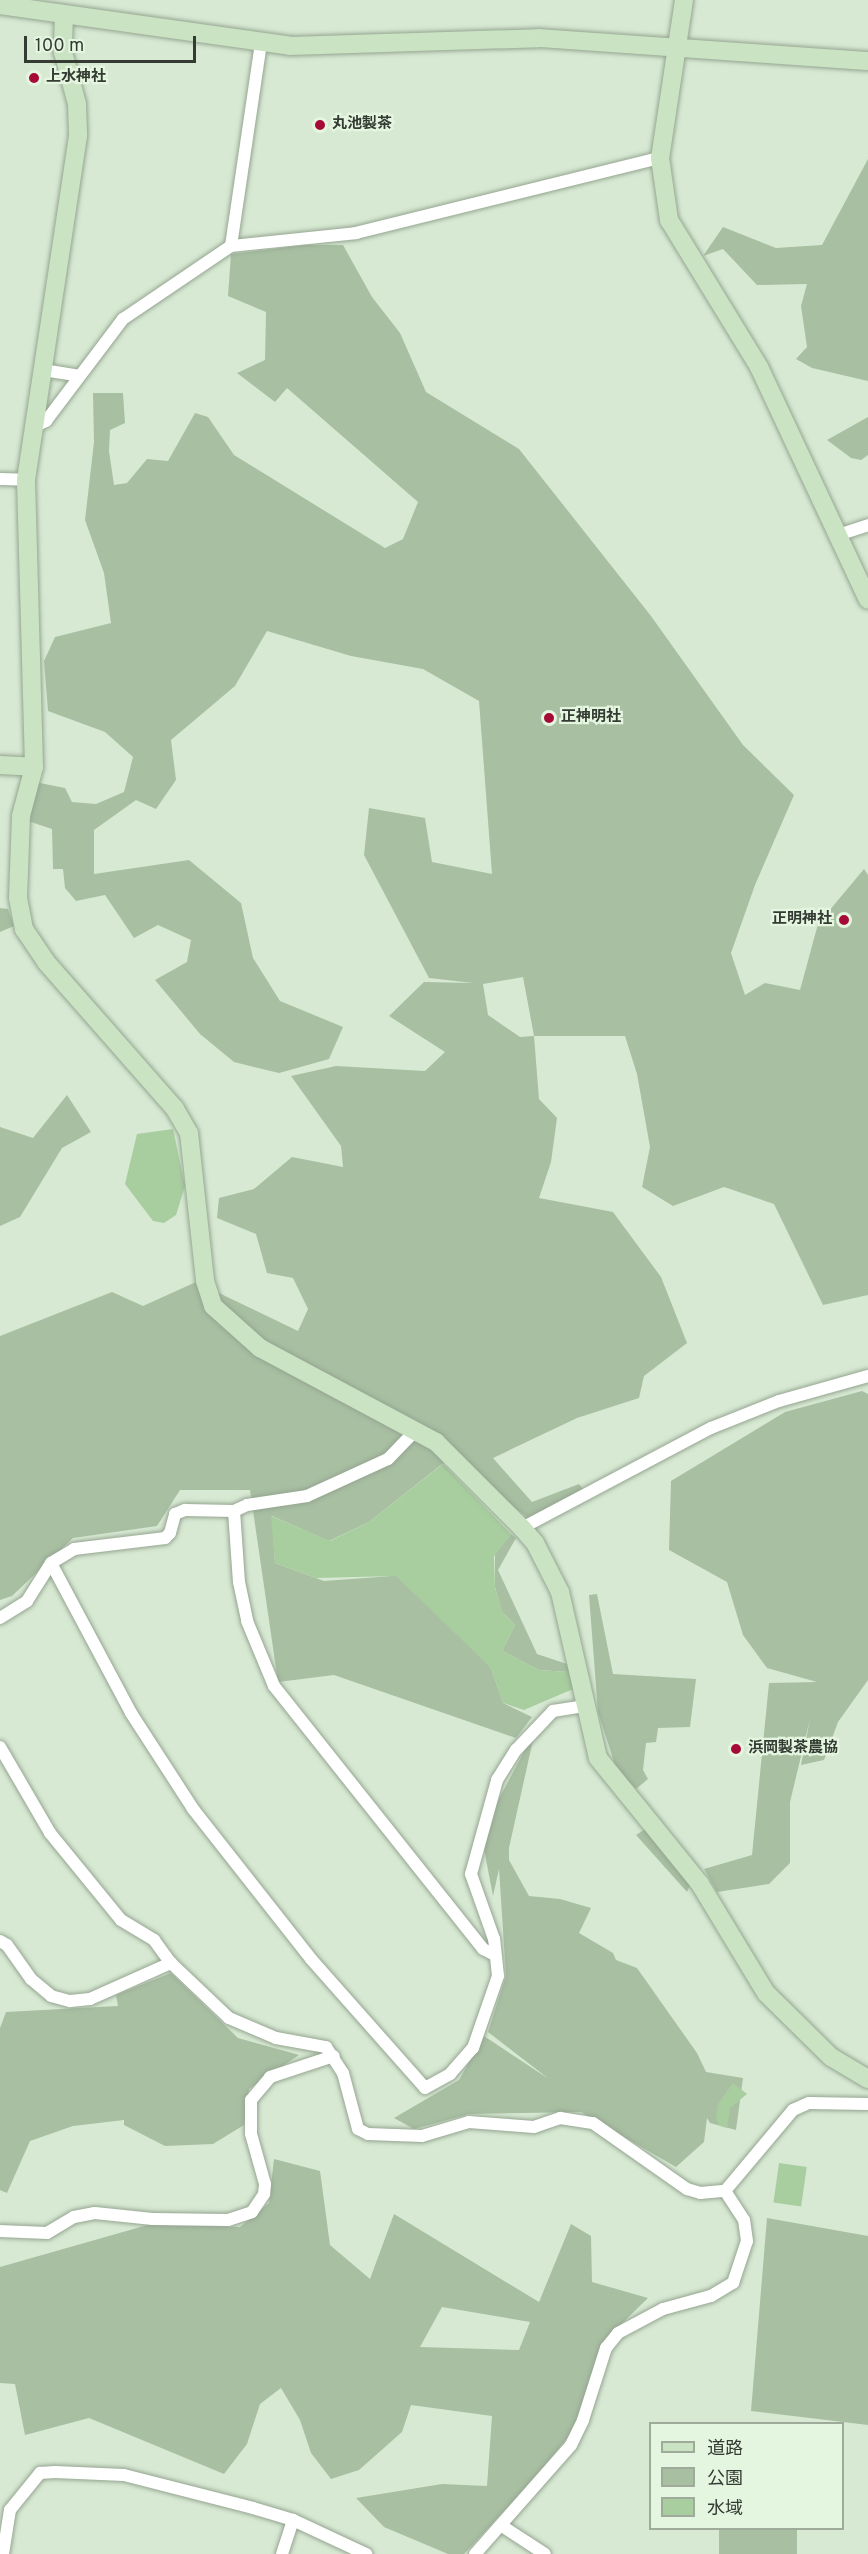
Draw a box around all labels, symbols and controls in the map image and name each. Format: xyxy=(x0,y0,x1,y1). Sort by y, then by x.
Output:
scale bar xyxy=(27,24,200,62)
text: 100 m xyxy=(35,35,84,58)
place label: 上水神社 xyxy=(46,69,106,87)
marker: 上水神社 xyxy=(27,71,41,85)
place label: 丸池製茶 xyxy=(332,116,392,134)
marker: 丸池製茶 xyxy=(313,118,327,132)
place label: 正神明社 xyxy=(561,709,621,727)
marker: 正神明社 xyxy=(542,711,556,725)
place label: 正明神社 xyxy=(772,911,832,929)
marker: 正明神社 xyxy=(837,913,851,927)
place label: 浜岡製茶農協 xyxy=(748,1740,838,1758)
marker: 浜岡製茶農協 xyxy=(729,1742,743,1756)
legend xyxy=(649,2422,844,2530)
text: 道路 xyxy=(707,2438,743,2461)
text: 公園 xyxy=(707,2468,743,2491)
text: 水域 xyxy=(707,2498,743,2521)

